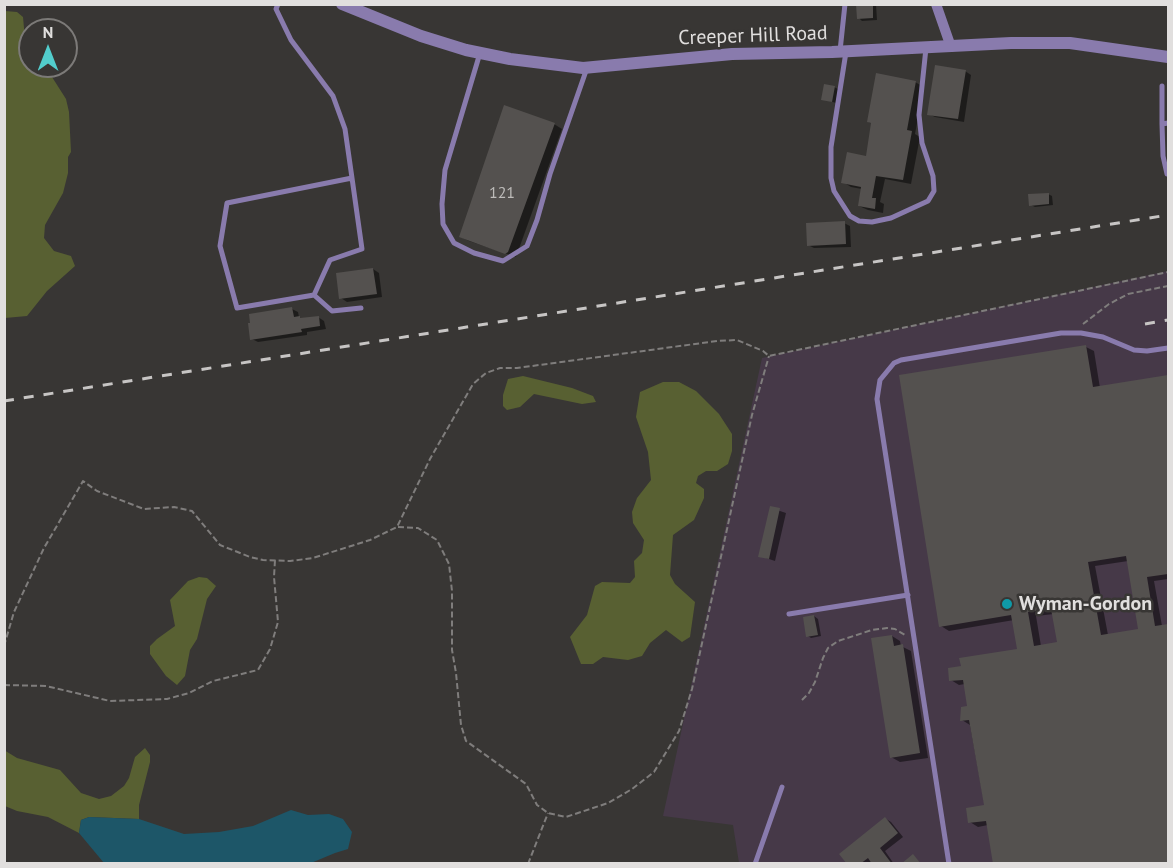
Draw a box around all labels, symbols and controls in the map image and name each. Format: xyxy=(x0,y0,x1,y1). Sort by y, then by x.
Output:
north arrow xyxy=(18,18,78,78)
street label: Creeper Hill Road xyxy=(678,21,828,51)
text: N xyxy=(43,22,53,42)
house number: 121 xyxy=(489,183,515,203)
place label: Wyman-Gordon xyxy=(1019,592,1152,616)
marker: Wyman-Gordon xyxy=(1000,597,1014,611)

